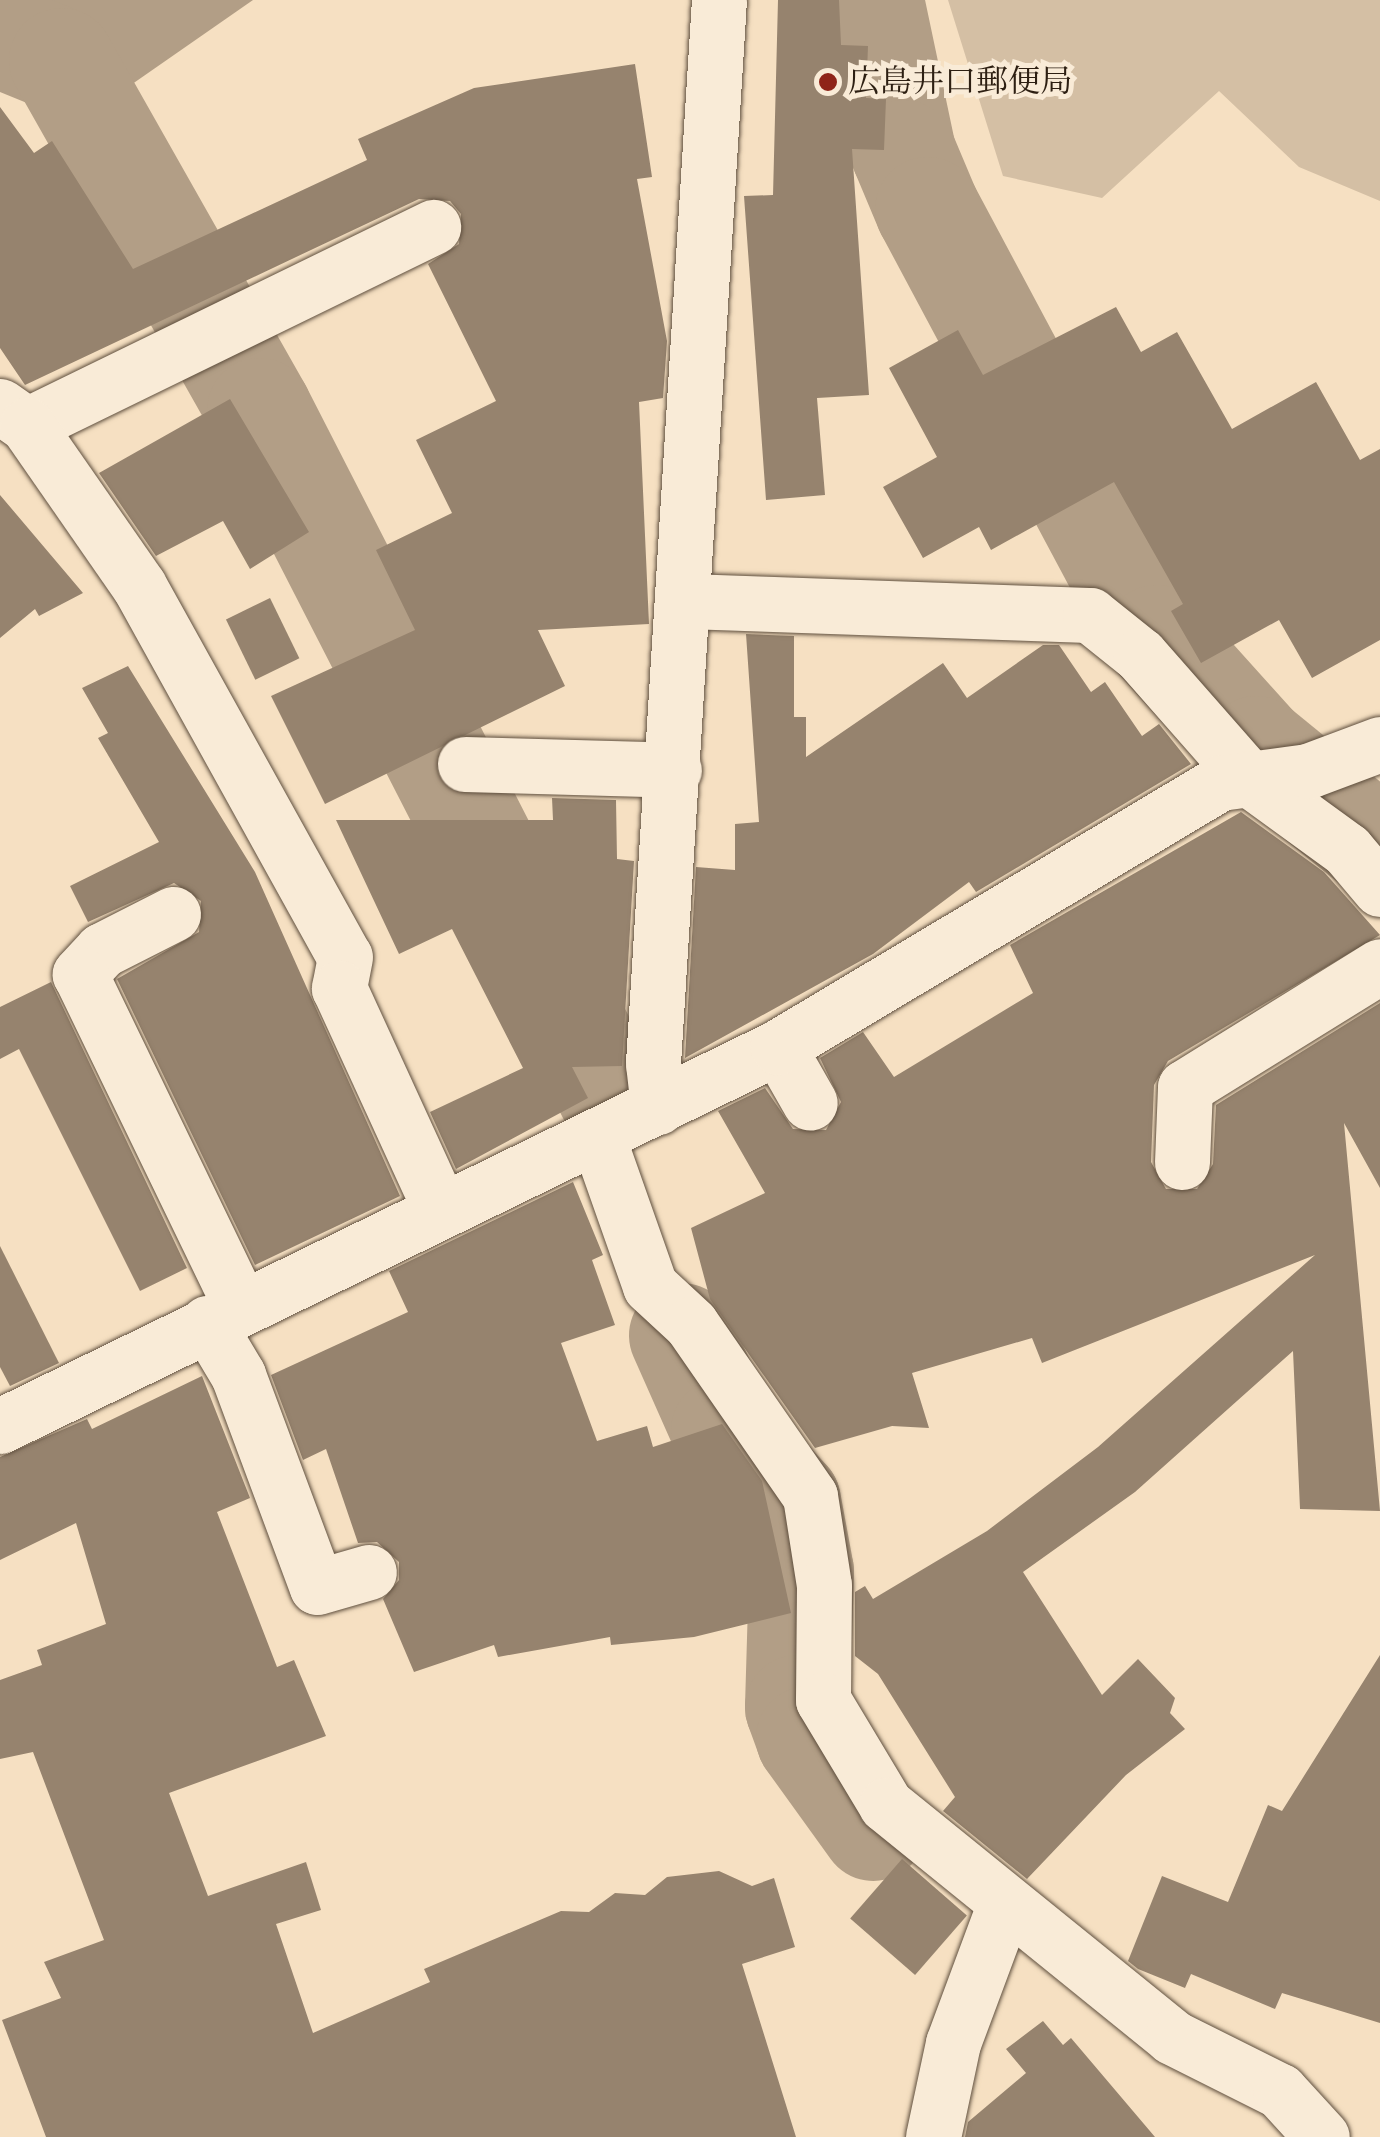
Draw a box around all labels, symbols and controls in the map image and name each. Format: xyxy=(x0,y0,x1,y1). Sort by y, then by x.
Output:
place label: 広島井口郵便局 xyxy=(848,63,1072,101)
marker: 広島井口郵便局 xyxy=(817,71,839,93)

